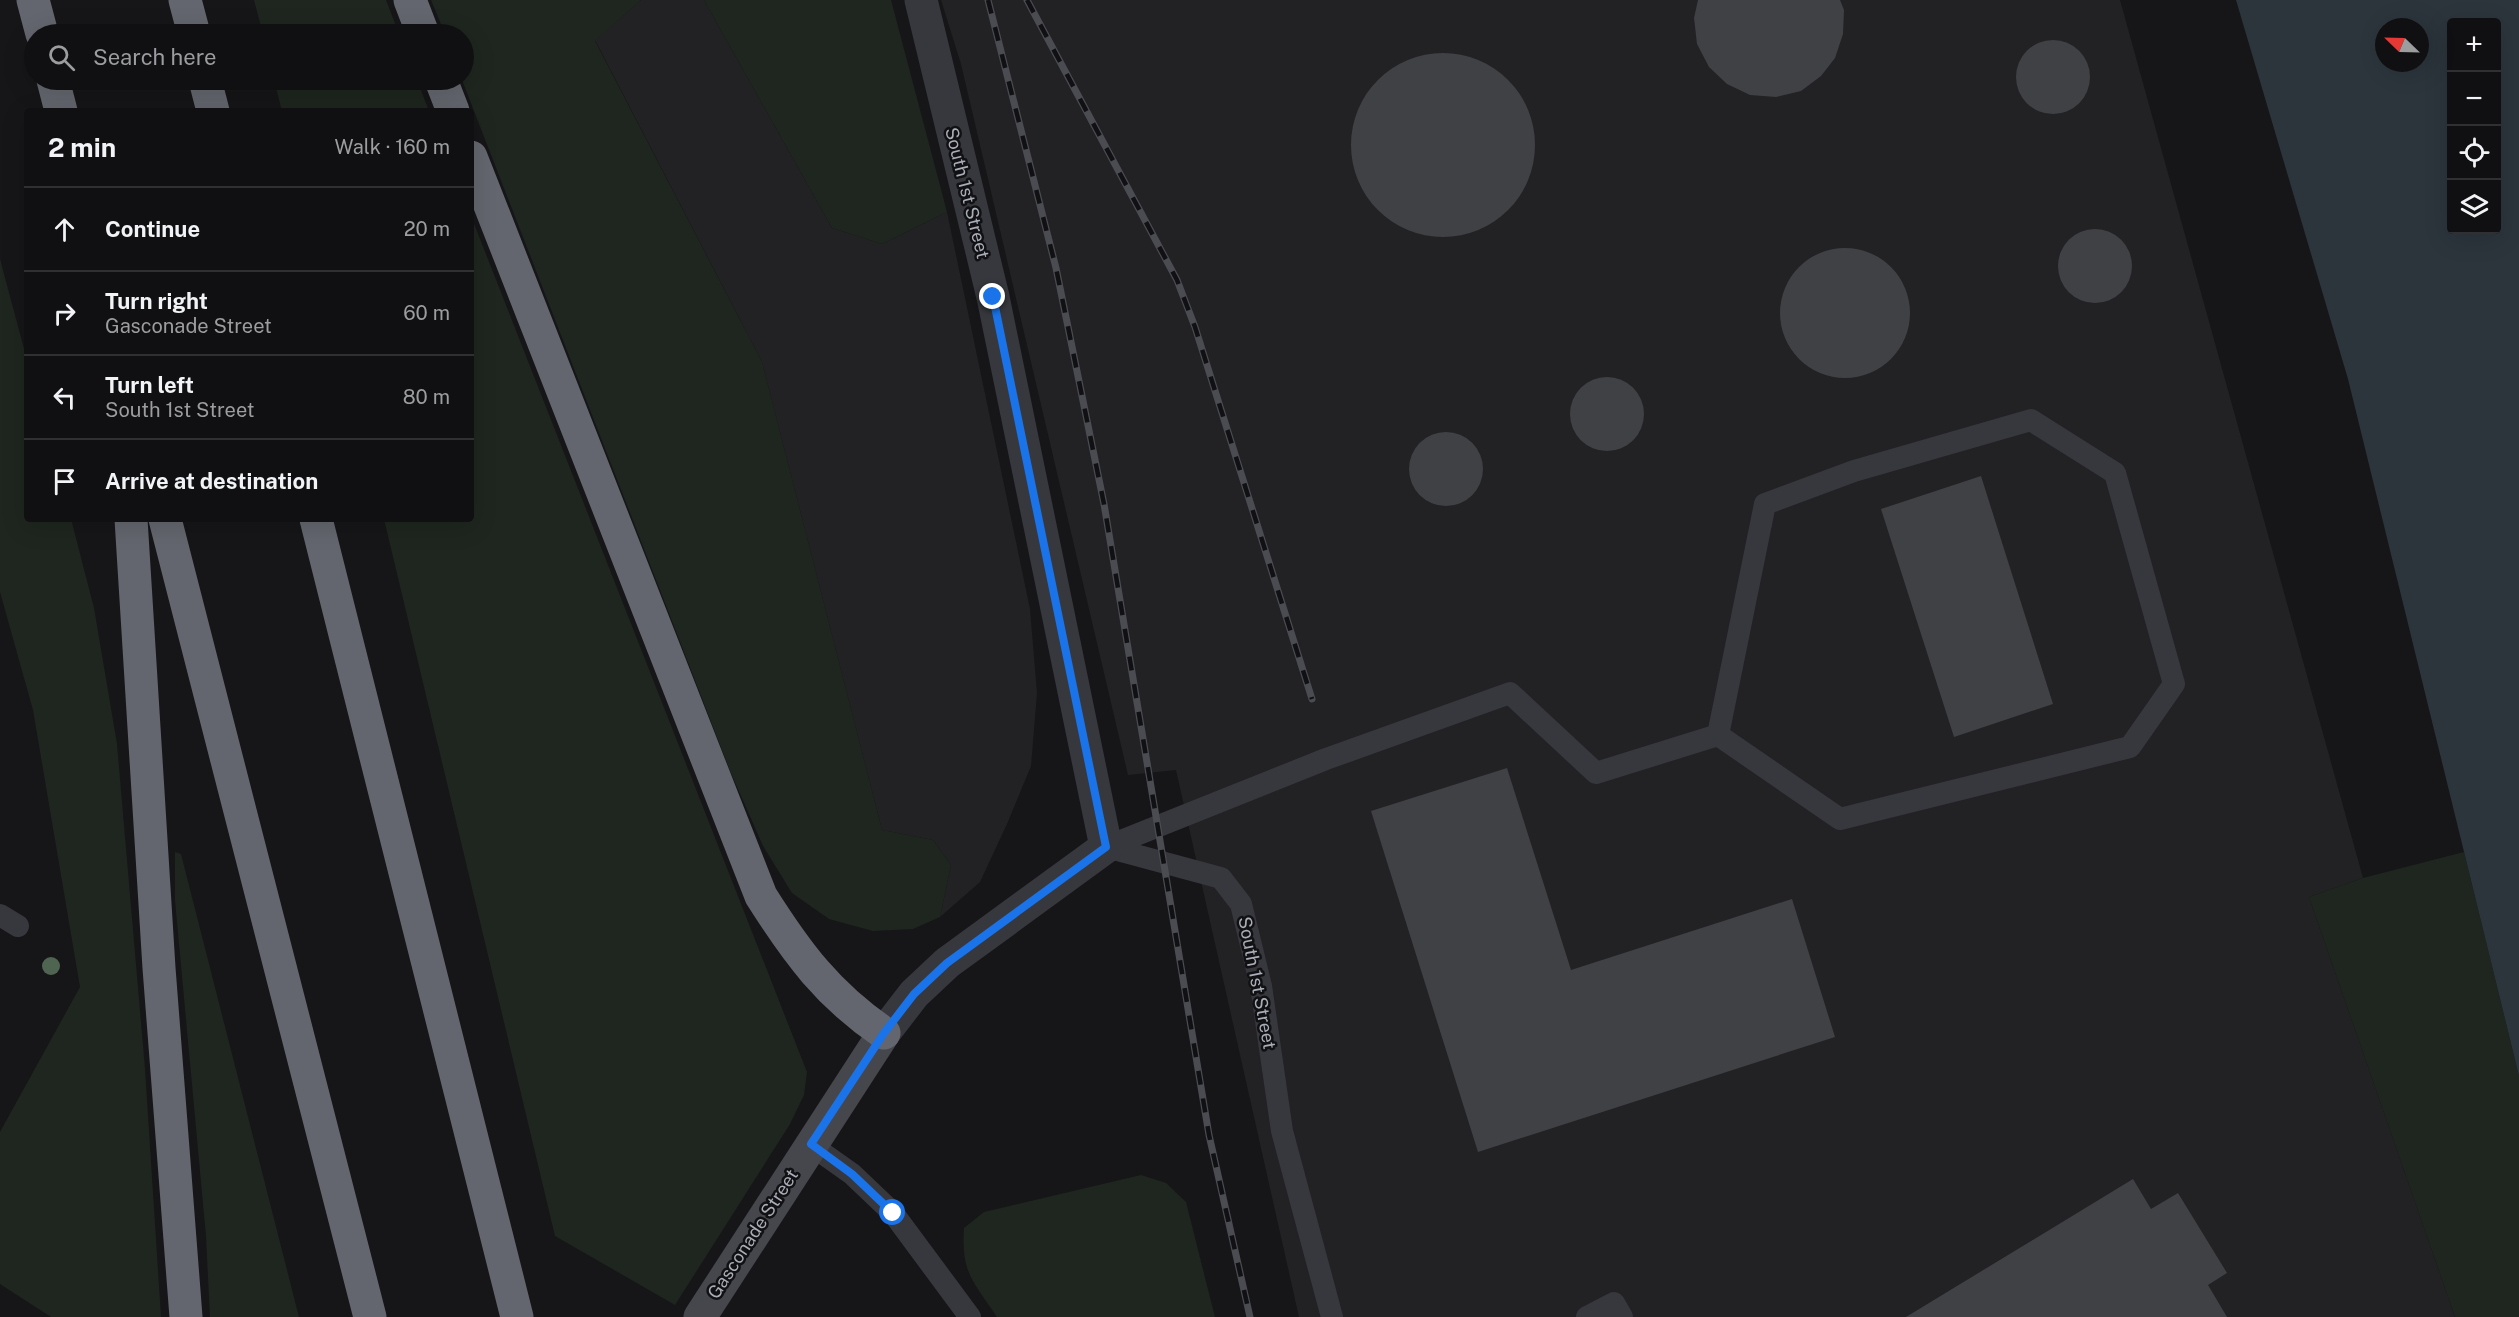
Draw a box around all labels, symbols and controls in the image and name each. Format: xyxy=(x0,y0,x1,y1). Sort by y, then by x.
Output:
north arrow xyxy=(2375,18,2429,72)
map controls xyxy=(2447,18,2501,234)
button: + xyxy=(2447,18,2501,72)
search box xyxy=(24,24,474,90)
icon: search xyxy=(45,41,78,74)
text: Search here xyxy=(93,44,217,70)
button: − xyxy=(2447,72,2501,126)
street label: South 1st Street xyxy=(941,125,994,261)
button: locate xyxy=(2447,126,2501,180)
text: 2 min xyxy=(48,132,116,163)
text: Walk · 160 m xyxy=(335,135,450,159)
button: layers xyxy=(2447,180,2501,234)
icon: ahead xyxy=(48,213,81,246)
text: Continue xyxy=(105,216,200,242)
text: 20 m xyxy=(404,217,450,241)
route end xyxy=(979,283,1005,309)
text: Turn right xyxy=(105,288,208,314)
icon: right xyxy=(48,297,81,330)
text: 60 m xyxy=(403,301,450,325)
text: Gasconade Street xyxy=(105,314,272,338)
text: Turn left xyxy=(105,372,194,398)
icon: left xyxy=(48,381,81,414)
text: 80 m xyxy=(403,385,450,409)
text: South 1st Street xyxy=(105,398,255,422)
icon: arrive xyxy=(48,465,81,498)
text: Arrive at destination xyxy=(105,468,318,494)
street label: South 1st Street xyxy=(1234,915,1281,1051)
street label: Gasconade Street xyxy=(703,1165,802,1302)
route start xyxy=(879,1199,905,1225)

